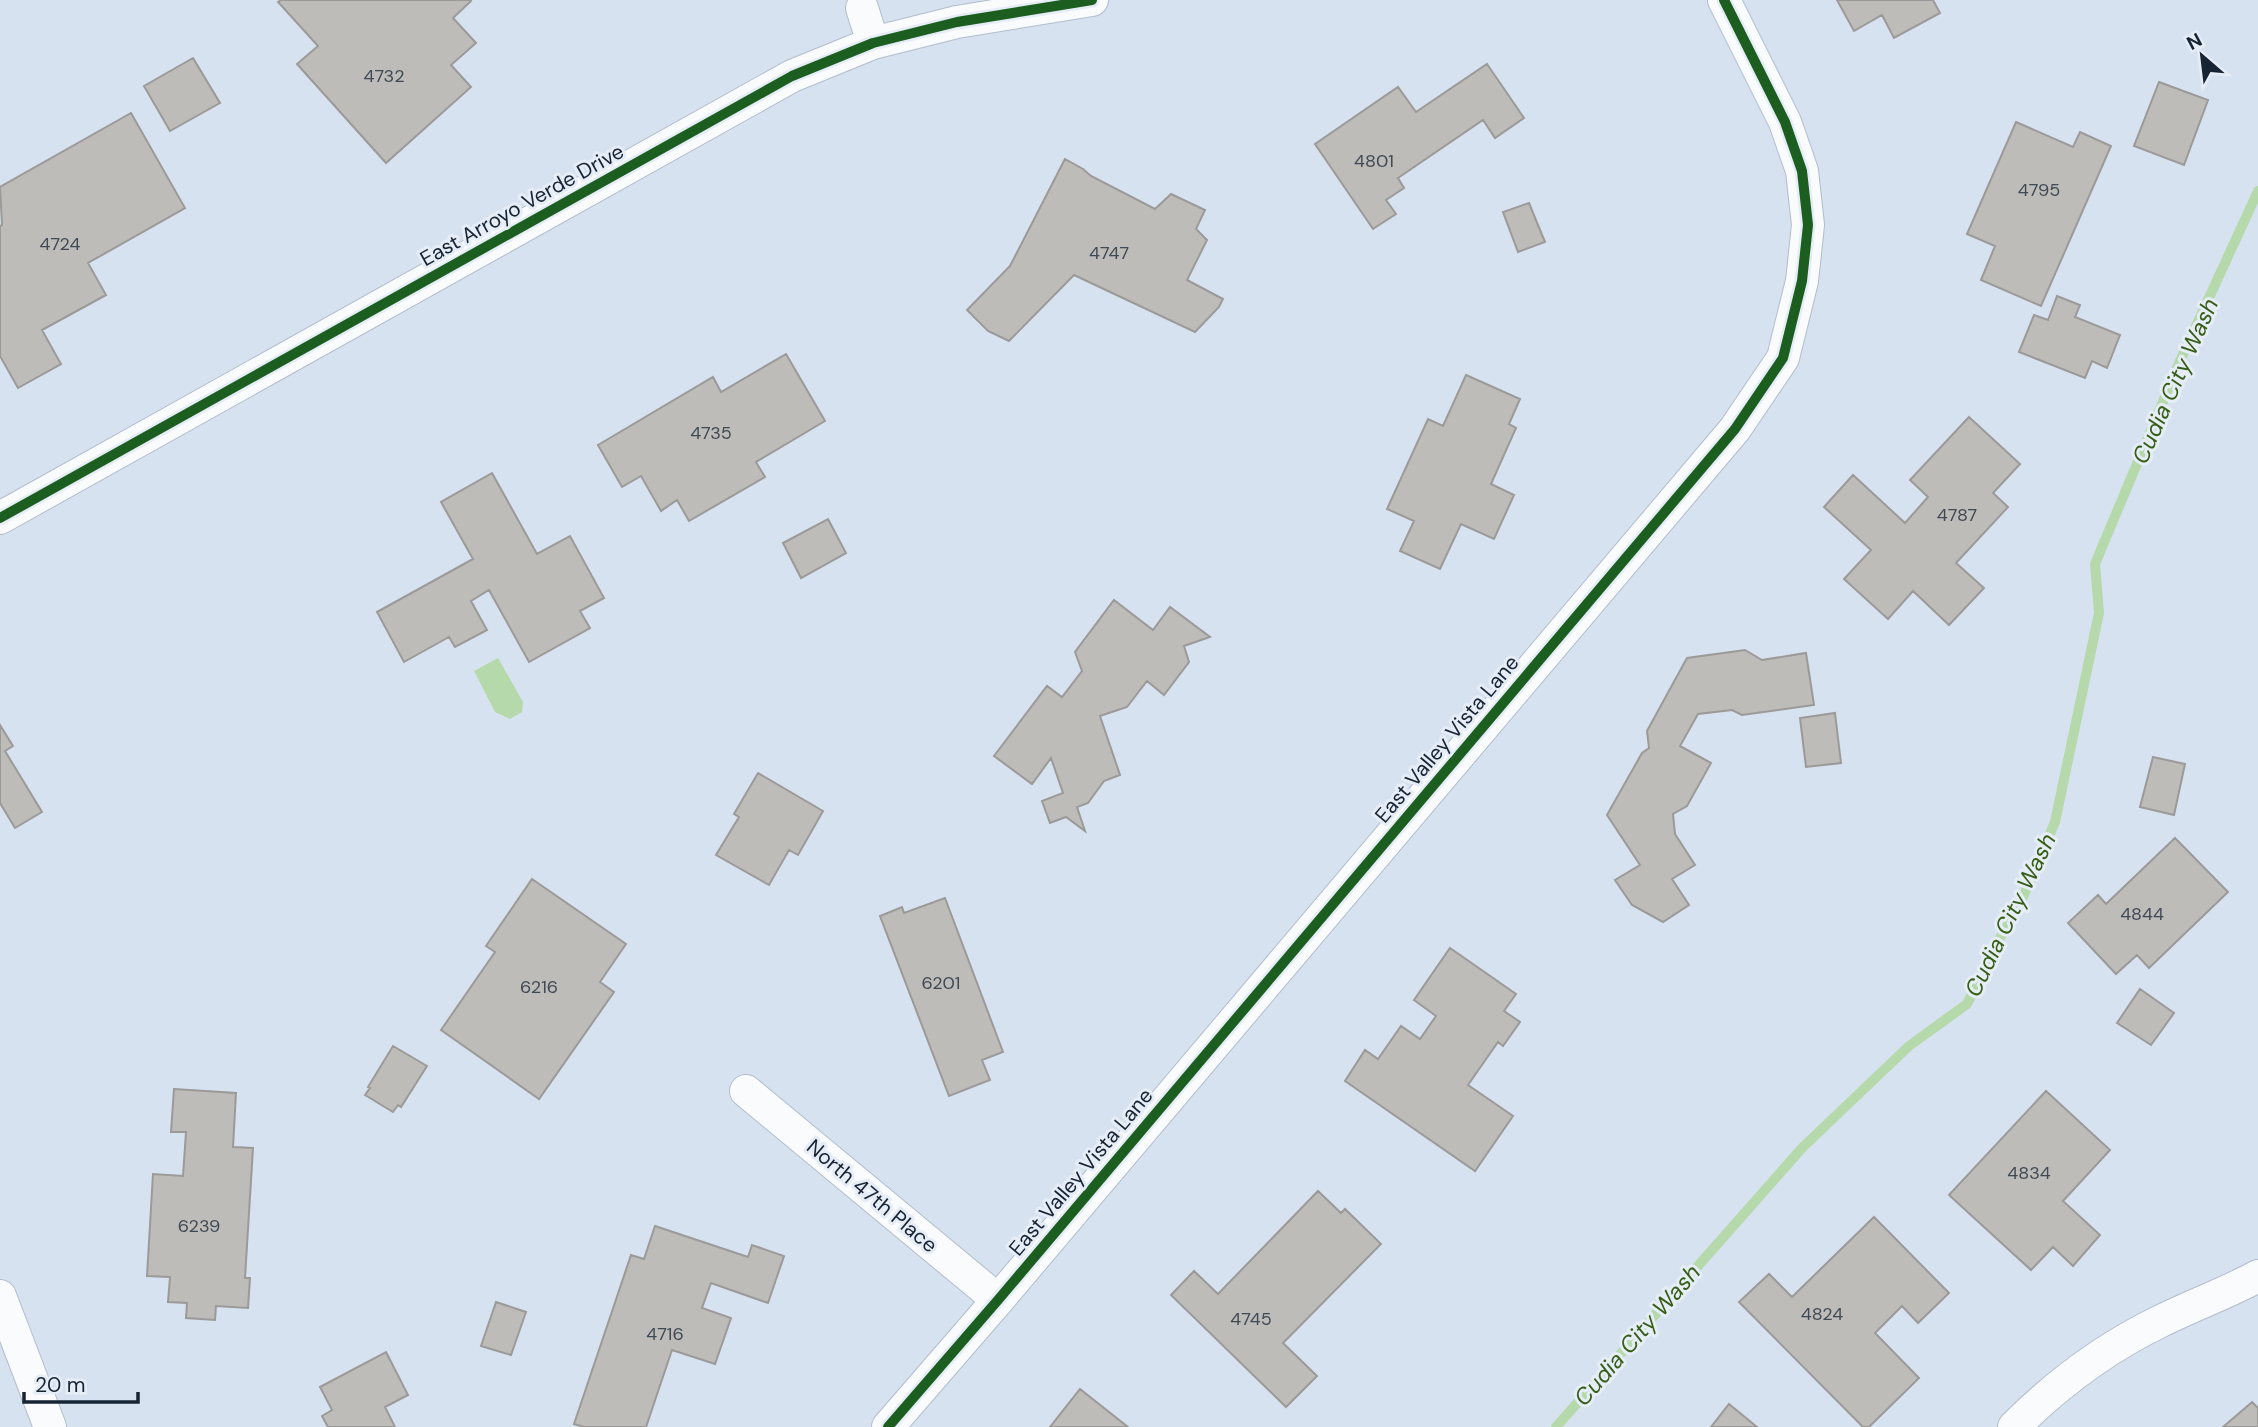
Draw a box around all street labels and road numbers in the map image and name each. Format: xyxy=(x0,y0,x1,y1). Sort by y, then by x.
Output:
street label: East Arroyo Verde Drive xyxy=(415,137,629,273)
street label: East Valley Vista Lane xyxy=(1369,649,1525,829)
street label: East Valley Vista Lane xyxy=(1003,1082,1159,1262)
street label: North 47th Place xyxy=(801,1133,943,1259)

